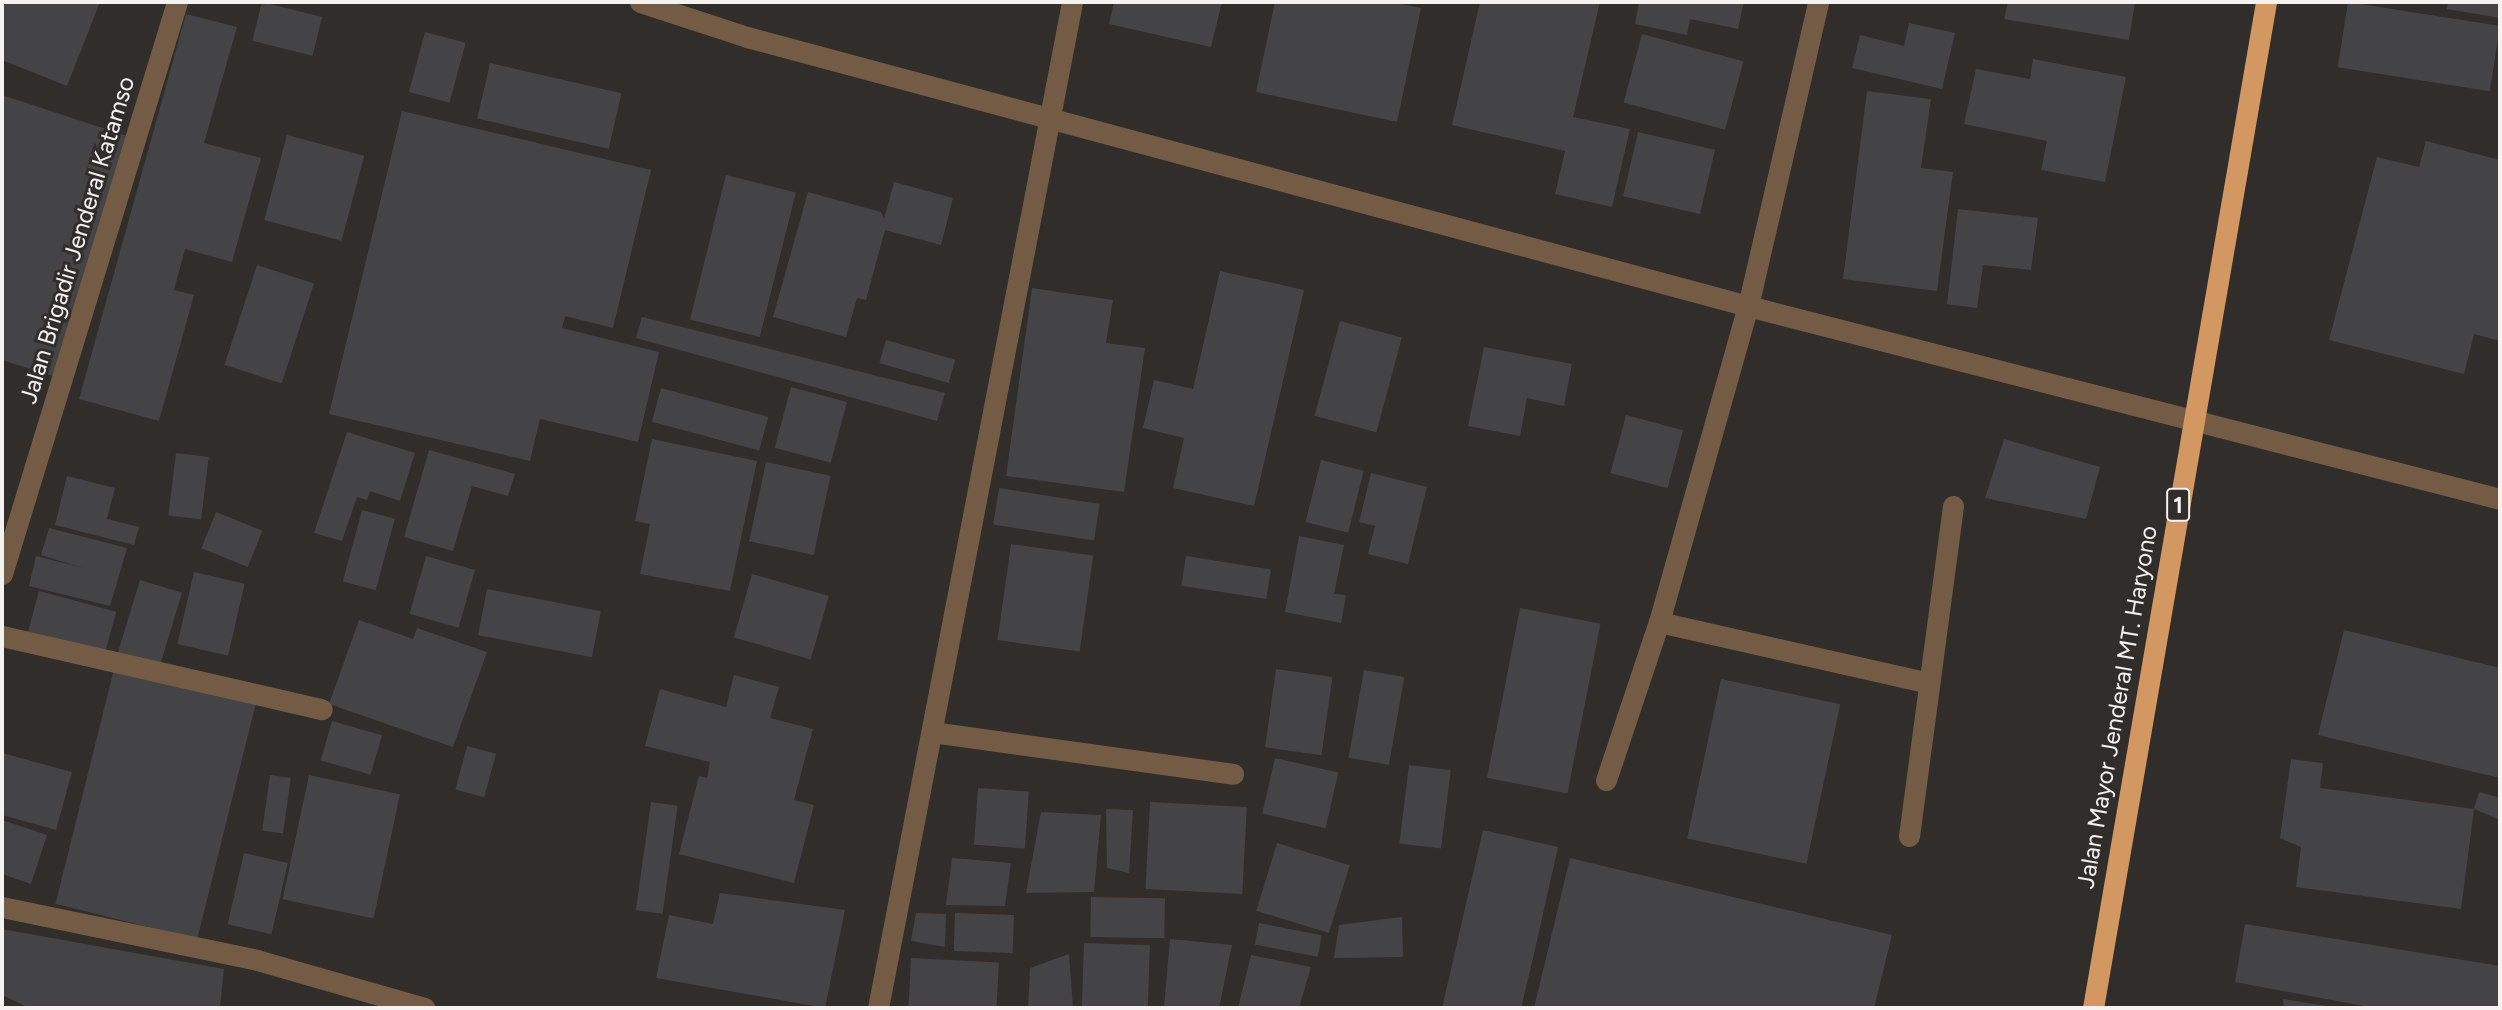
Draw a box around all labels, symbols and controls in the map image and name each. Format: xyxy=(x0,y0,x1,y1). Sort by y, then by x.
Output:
street label: Jalan Brigadir Jenderal Katamso xyxy=(13,73,141,407)
road number: 1 xyxy=(2166,485,2190,524)
street label: Jalan Mayor Jenderal MT. Haryono xyxy=(2071,523,2163,891)

